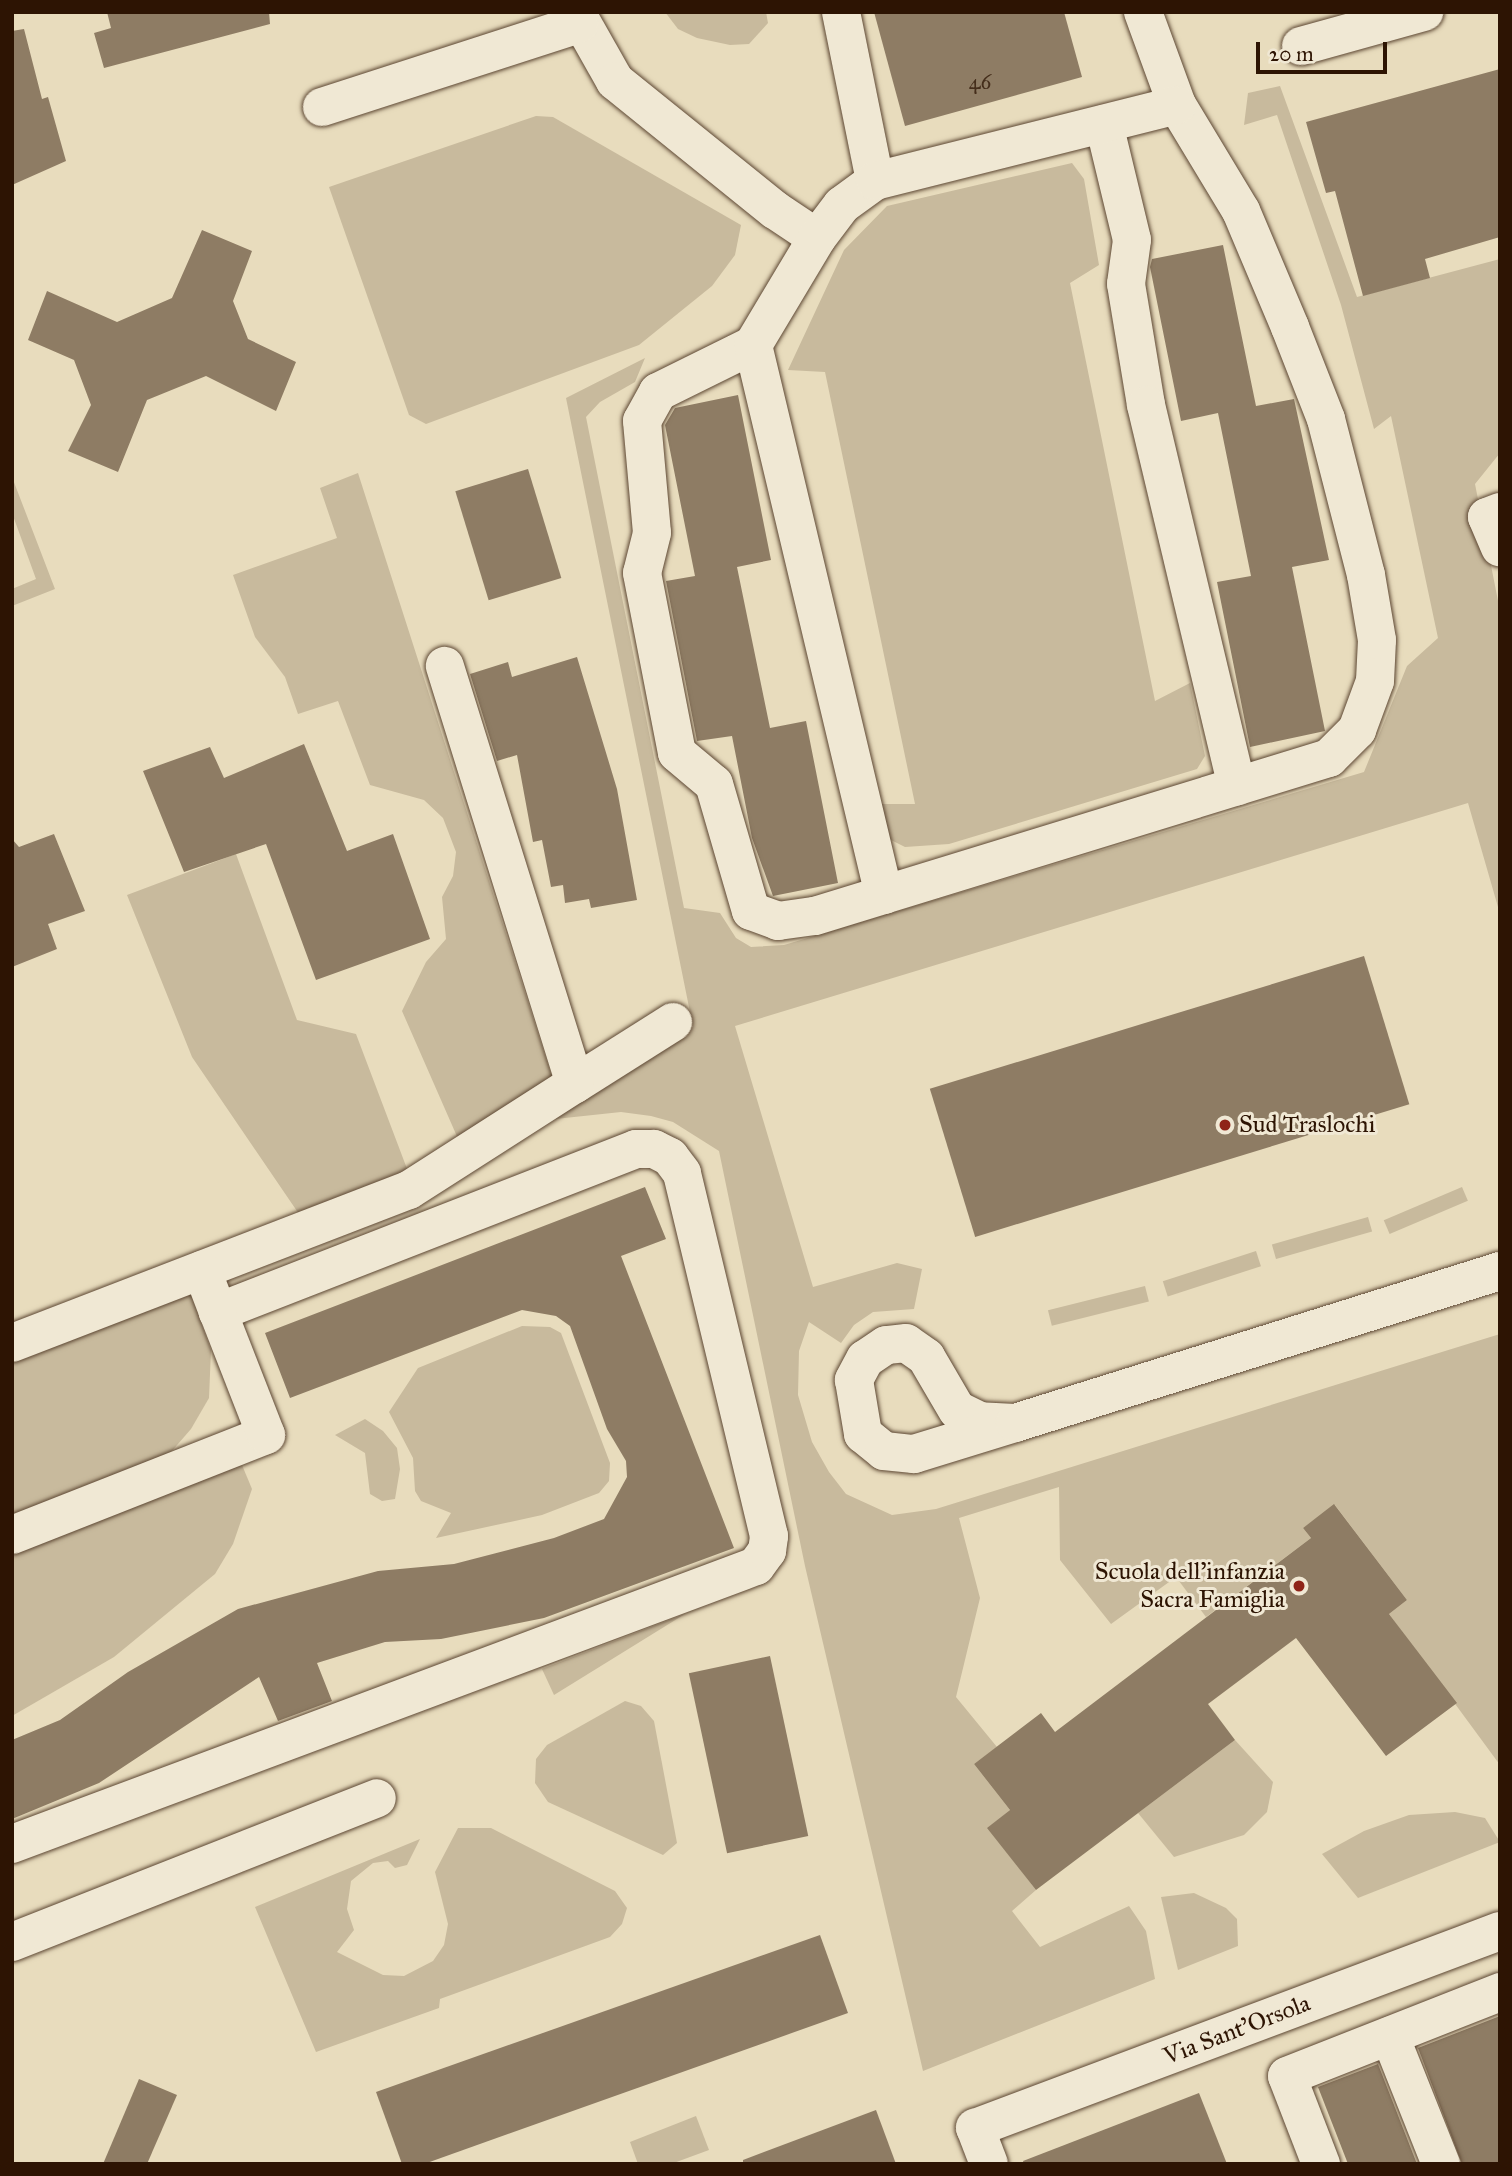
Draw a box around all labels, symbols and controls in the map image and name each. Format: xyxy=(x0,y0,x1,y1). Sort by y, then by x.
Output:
scale bar xyxy=(1260,28,1391,72)
text: 20 m xyxy=(1269,41,1314,67)
house number: 46 xyxy=(969,69,991,95)
place label: Sud Traslochi xyxy=(1239,1111,1375,1139)
marker: Sud Traslochi xyxy=(1217,1117,1233,1133)
place label: Scuola dell'infanzia Sacra Famiglia xyxy=(1095,1558,1285,1614)
marker: Scuola dell'infanzia Sacra Famiglia xyxy=(1291,1578,1307,1594)
street label: Via Sant'Orsola xyxy=(1160,1989,1314,2071)

